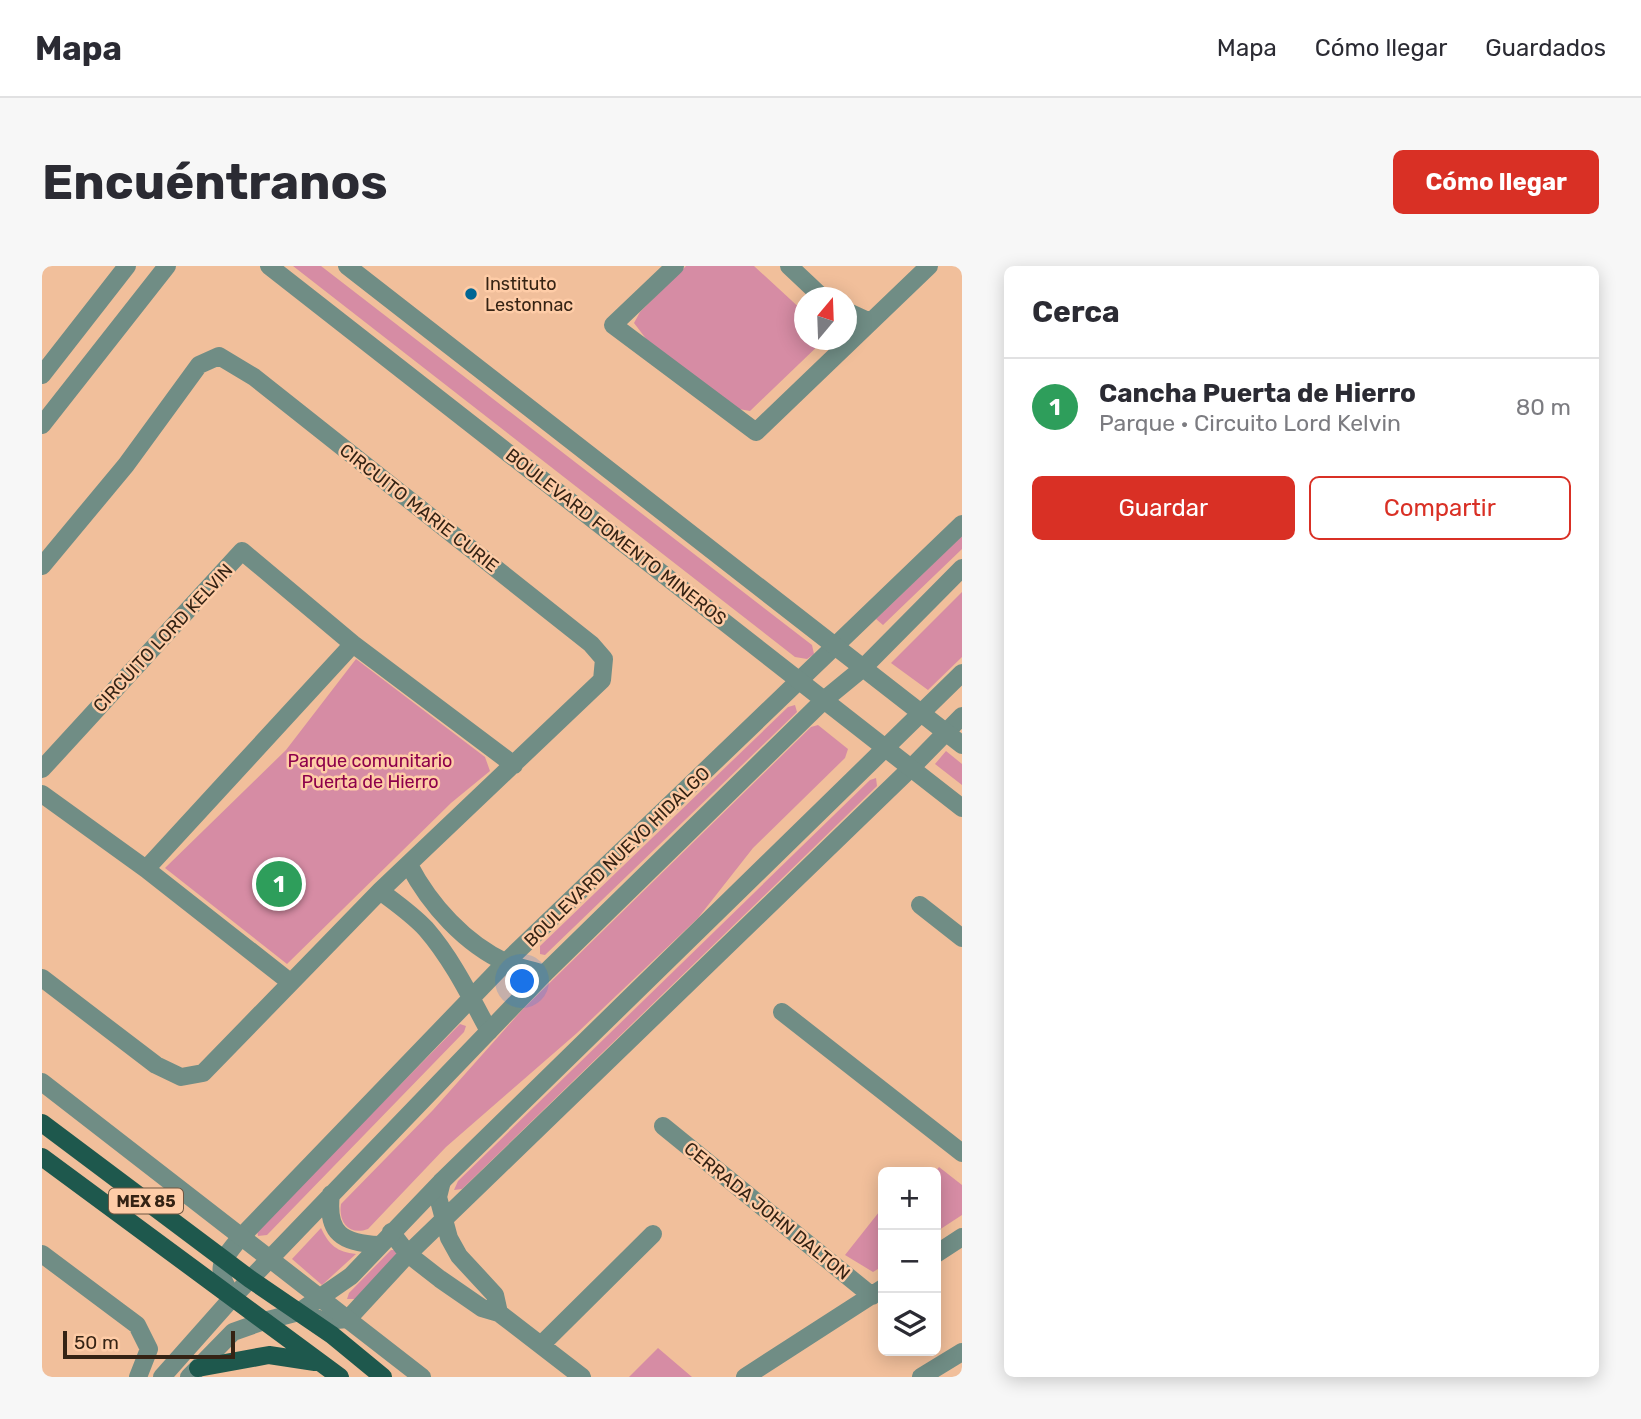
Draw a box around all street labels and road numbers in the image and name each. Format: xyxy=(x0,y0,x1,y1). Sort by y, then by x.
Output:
street label: CIRCUITO MARIE CURIE xyxy=(335,439,503,577)
street label: BOULEVARD FOMENTO MINEROS xyxy=(501,444,731,630)
street label: CIRCUITO LORD KELVIN xyxy=(88,559,238,717)
street label: BOULEVARD NUEVO HIDALGO xyxy=(520,762,714,952)
street label: CERRADA JOHN DALTON xyxy=(680,1137,854,1285)
road number: MEX 85 xyxy=(109,1189,183,1214)

